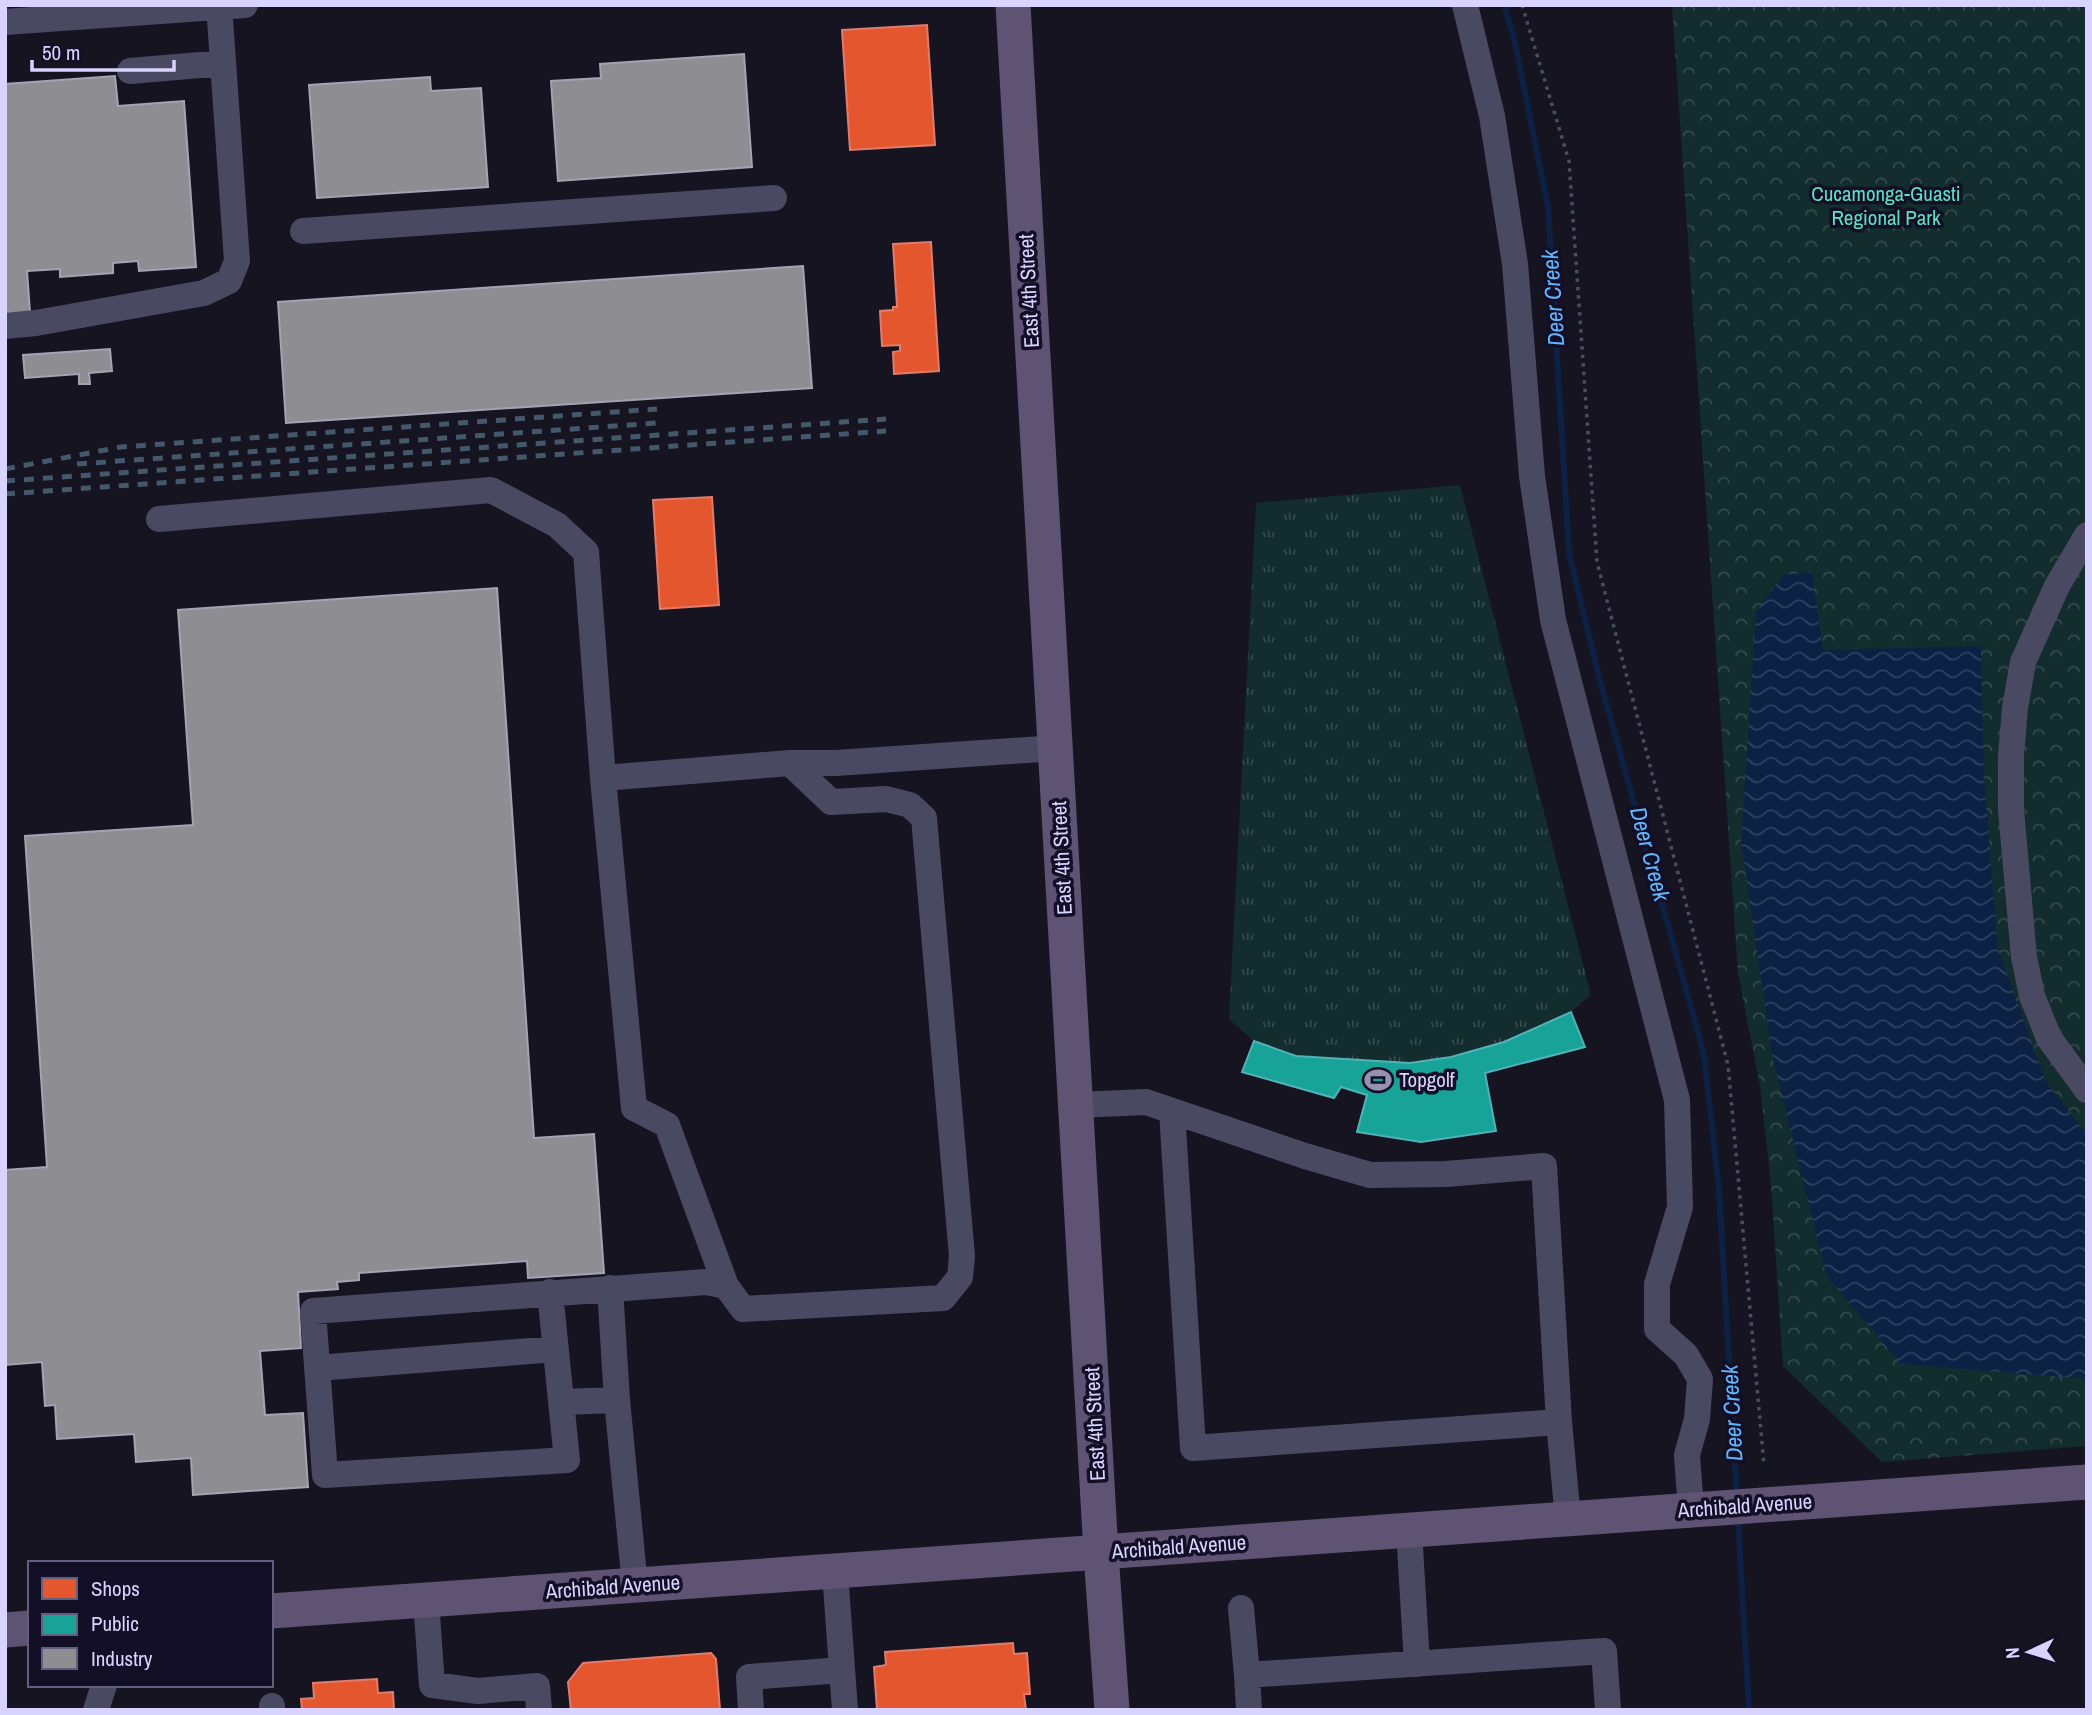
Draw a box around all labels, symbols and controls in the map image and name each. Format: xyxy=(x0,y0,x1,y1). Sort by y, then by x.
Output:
scale bar xyxy=(32,28,173,72)
text: 50 m xyxy=(42,38,80,67)
park label: Cucamonga-Guasti Regional Park xyxy=(1811,179,1961,232)
street label: East 4th Street xyxy=(1011,233,1046,349)
water label: Deer Creek xyxy=(1534,247,1571,347)
street label: East 4th Street xyxy=(1044,800,1079,916)
water label: Deer Creek xyxy=(1623,803,1678,906)
sports icon: Topgolf xyxy=(1363,1065,1393,1095)
place label: Topgolf xyxy=(1399,1065,1455,1094)
water label: Deer Creek xyxy=(1713,1363,1750,1462)
street label: East 4th Street xyxy=(1077,1366,1112,1482)
street label: Archibald Avenue xyxy=(1676,1486,1813,1525)
street label: Archibald Avenue xyxy=(1110,1527,1247,1566)
legend xyxy=(28,1561,273,1687)
street label: Archibald Avenue xyxy=(544,1567,681,1606)
text: Shops xyxy=(91,1574,140,1603)
text: Public xyxy=(91,1609,139,1638)
north arrow xyxy=(1994,1617,2064,1687)
text: Industry xyxy=(91,1644,153,1673)
text: N xyxy=(1999,1647,2025,1660)

